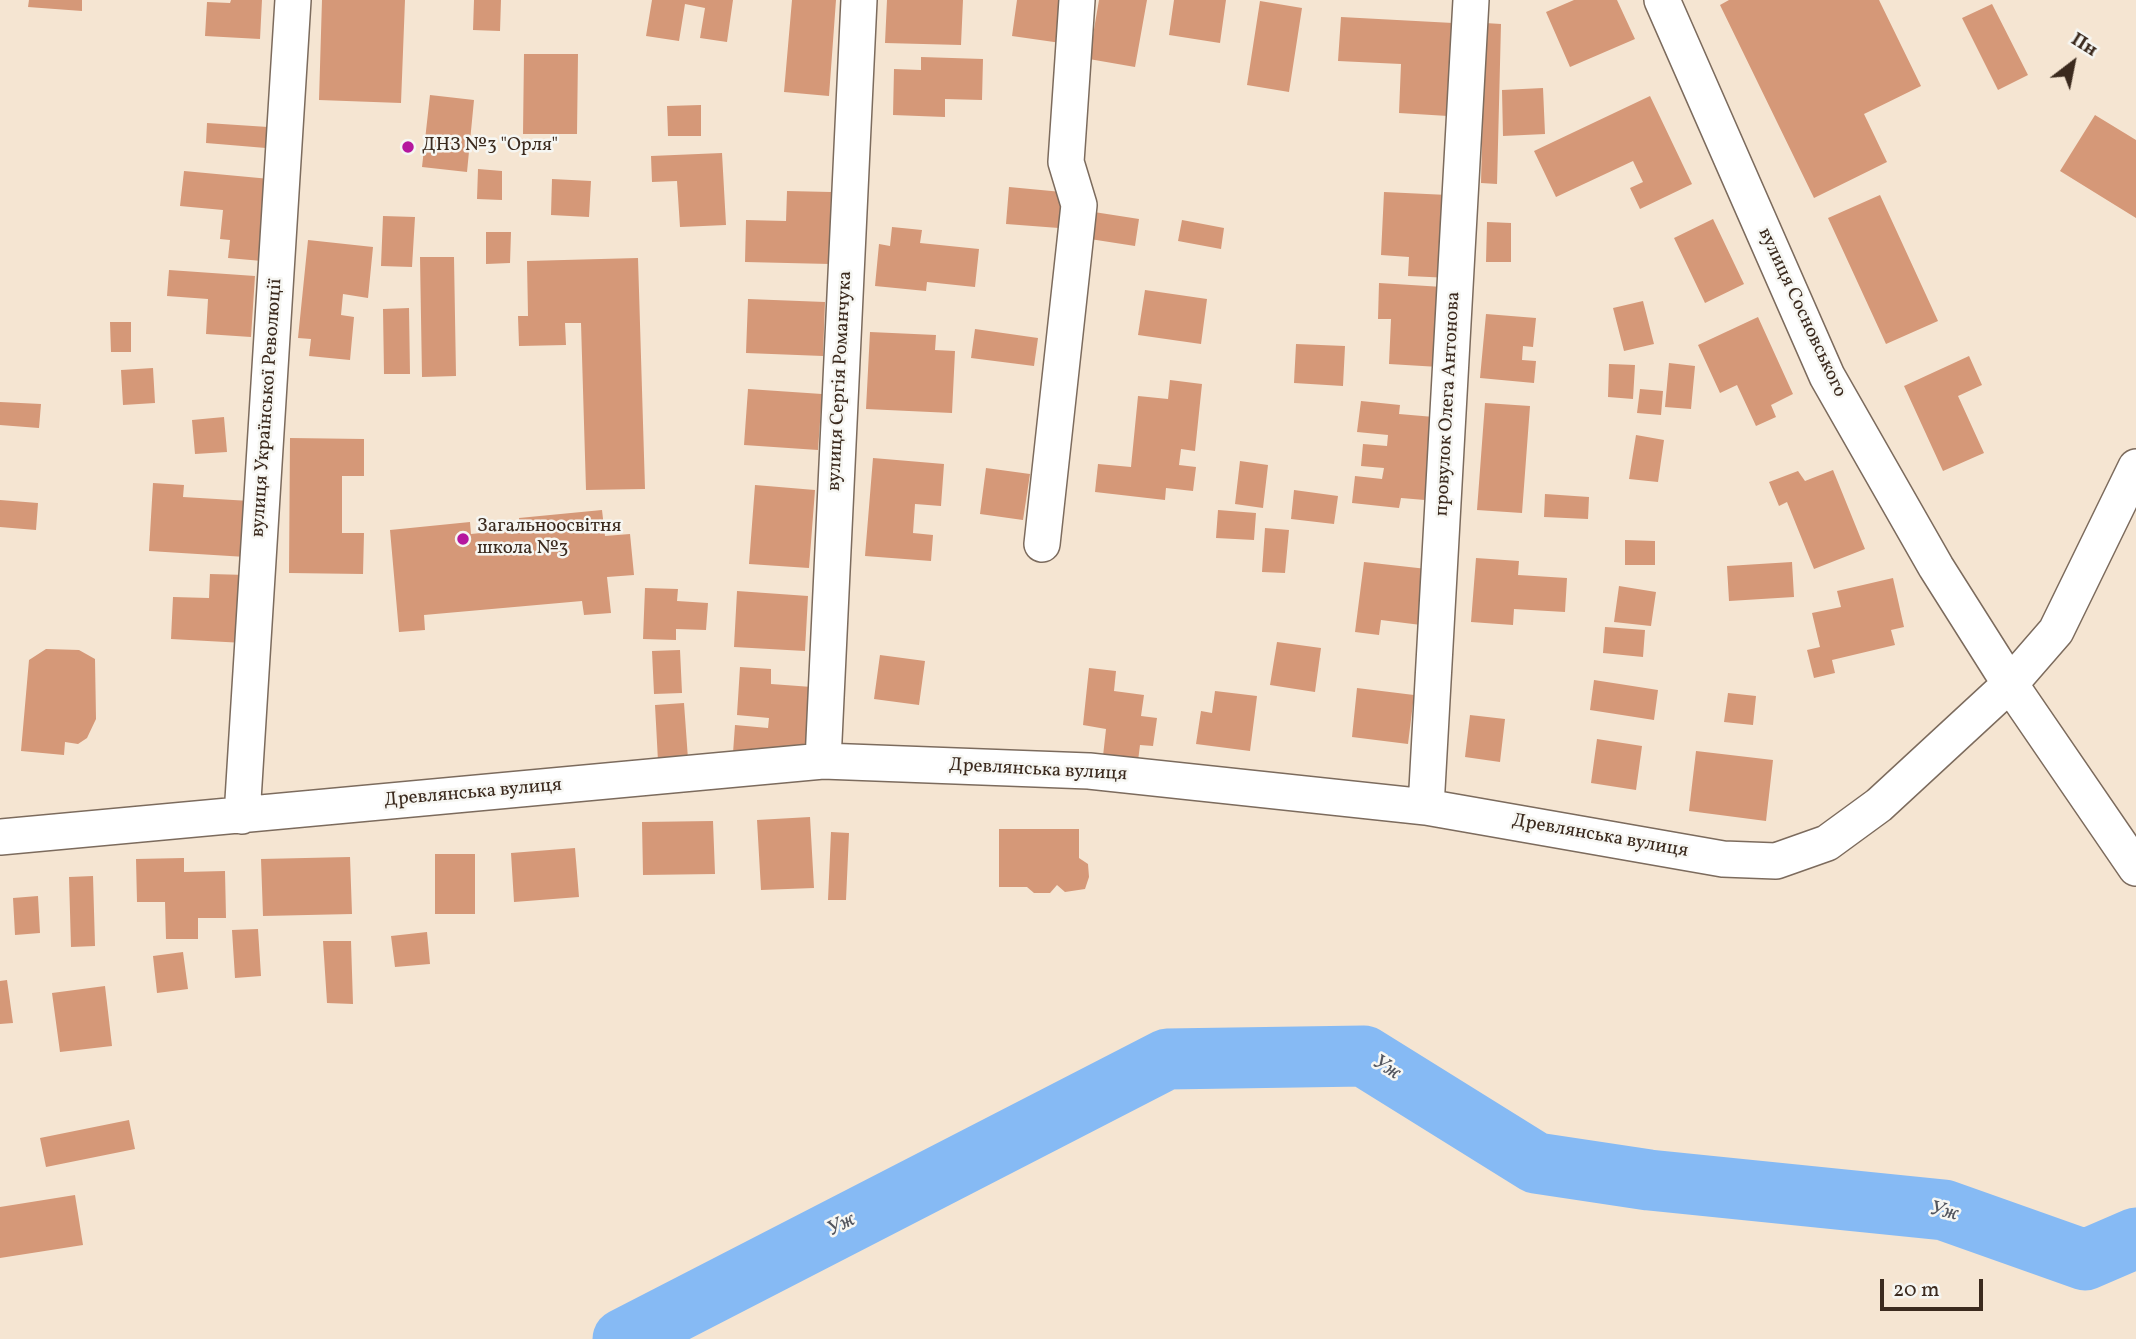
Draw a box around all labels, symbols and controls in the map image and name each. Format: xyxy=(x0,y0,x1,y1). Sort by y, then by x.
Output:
text: Пн xyxy=(2066,27,2102,63)
north arrow xyxy=(2038,28,2108,98)
place label: ДНЗ №3 "Орля" xyxy=(422,136,558,158)
marker: ДНЗ №3 "Орля" xyxy=(400,139,416,155)
street label: вулиця Сосновського xyxy=(1752,225,1850,401)
street label: вулиця Сергія Романчука xyxy=(824,270,858,492)
street label: вулиця Української Революції xyxy=(248,278,288,538)
street label: провулок Олега Антонова xyxy=(1432,291,1466,517)
place label: Загальноосвітня школа №3 xyxy=(477,517,621,561)
marker: Загальноосвітня школа №3 xyxy=(455,531,471,547)
street label: Древлянська вулиця xyxy=(948,755,1128,787)
street label: Древлянська вулиця xyxy=(383,775,563,813)
street label: Древлянська вулиця xyxy=(1510,810,1690,864)
water label: Уж xyxy=(1367,1051,1405,1087)
water label: Уж xyxy=(1927,1198,1961,1228)
water label: Уж xyxy=(824,1208,860,1244)
scale bar xyxy=(1884,1266,1987,1310)
text: 20 m xyxy=(1893,1276,1939,1305)

